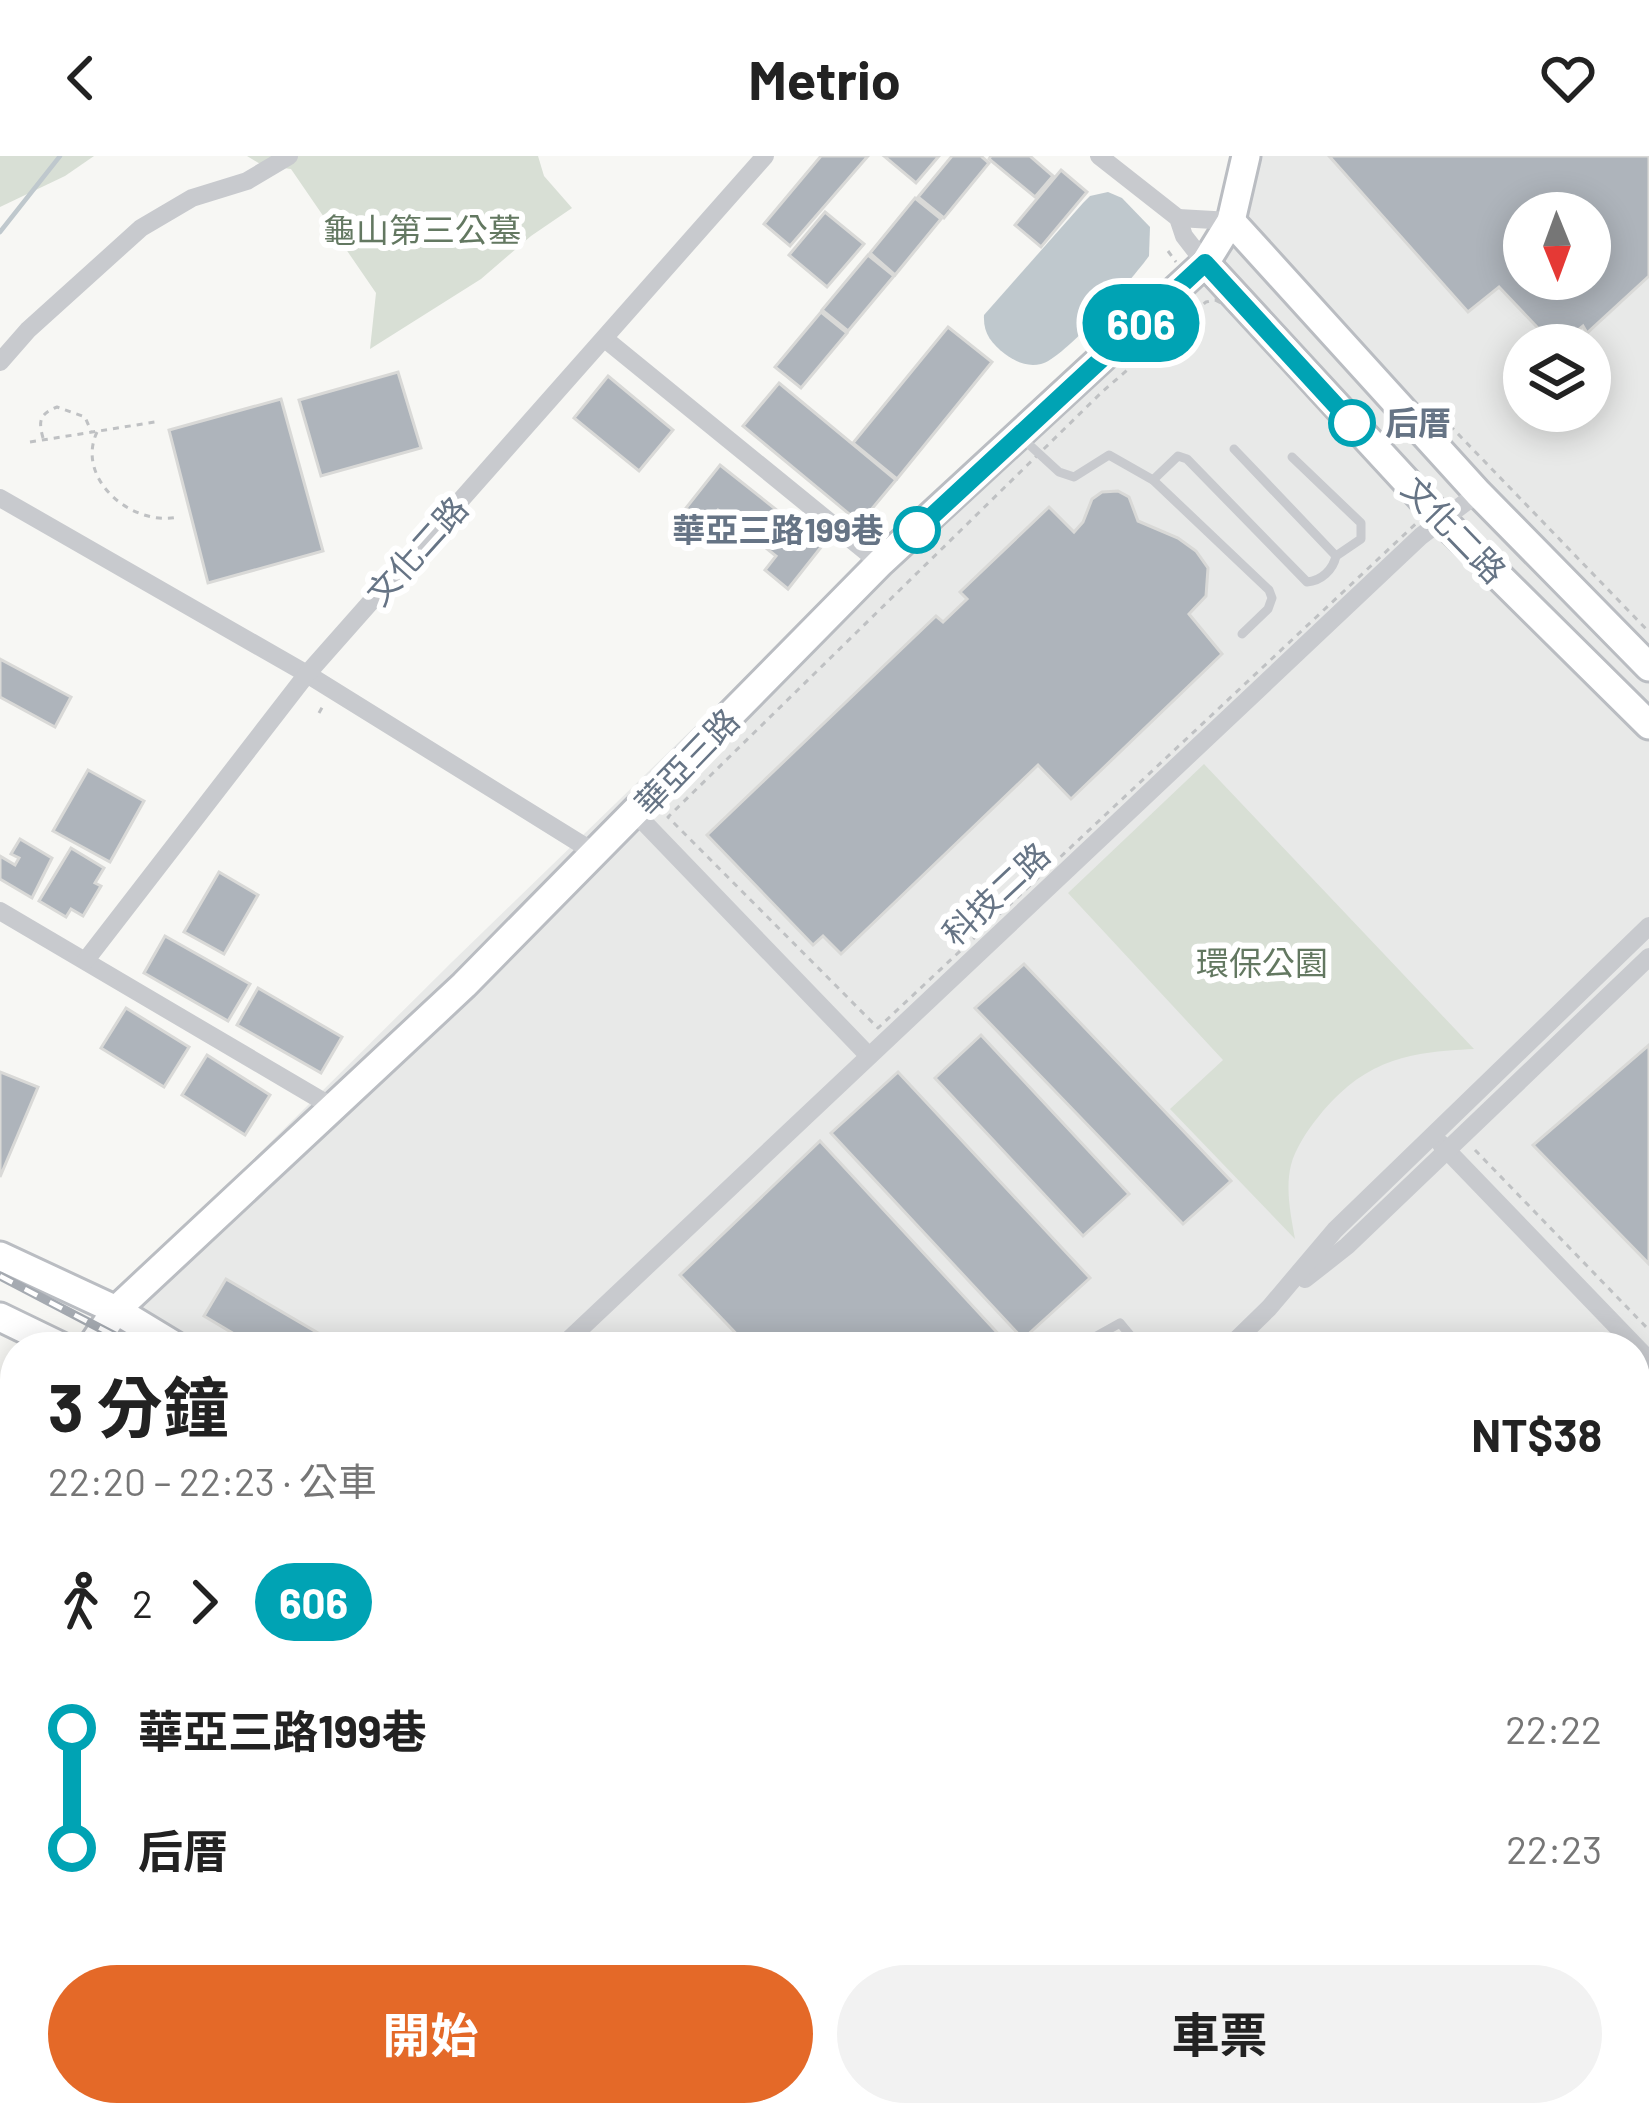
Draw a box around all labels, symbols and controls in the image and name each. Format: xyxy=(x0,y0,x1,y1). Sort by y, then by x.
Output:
icon: back xyxy=(48,45,114,111)
icon: heart xyxy=(1535,45,1601,111)
text: Metrio xyxy=(748,46,901,111)
north arrow xyxy=(1503,192,1611,300)
map controls xyxy=(1503,192,1611,432)
park label: 龜山第三公墓 xyxy=(323,209,521,249)
line badge: 606 xyxy=(1072,284,1210,362)
text: 606 xyxy=(1106,298,1176,348)
button: layers xyxy=(1503,324,1611,432)
marker: 后厝 xyxy=(1330,401,1374,445)
place label: 后厝 xyxy=(1385,402,1451,442)
street label: 文化二路 xyxy=(1394,468,1515,591)
street label: 文化二路 xyxy=(357,488,475,613)
marker: 華亞三路199巷 xyxy=(895,508,939,552)
place label: 華亞三路199巷 xyxy=(672,509,884,549)
street label: 華亞三路 xyxy=(626,700,747,823)
street label: 科技二路 xyxy=(933,834,1057,953)
park label: 環保公園 xyxy=(1196,942,1328,982)
text: 3 分鐘 xyxy=(48,1366,229,1445)
text: NT$38 xyxy=(1471,1407,1602,1461)
text: 22:20 – 22:23 · 公車 xyxy=(48,1457,377,1504)
icon: walk xyxy=(48,1569,114,1635)
icon: forward xyxy=(171,1569,237,1635)
text: 606 xyxy=(279,1577,348,1627)
text: 2 xyxy=(132,1579,153,1626)
text: 華亞三路199巷 xyxy=(138,1703,427,1757)
text: 22:22 xyxy=(1505,1705,1602,1752)
text: 后厝 xyxy=(138,1823,228,1877)
text: 22:23 xyxy=(1506,1825,1602,1872)
button: 開始 xyxy=(48,1965,813,2103)
button: 車票 xyxy=(837,1965,1602,2103)

